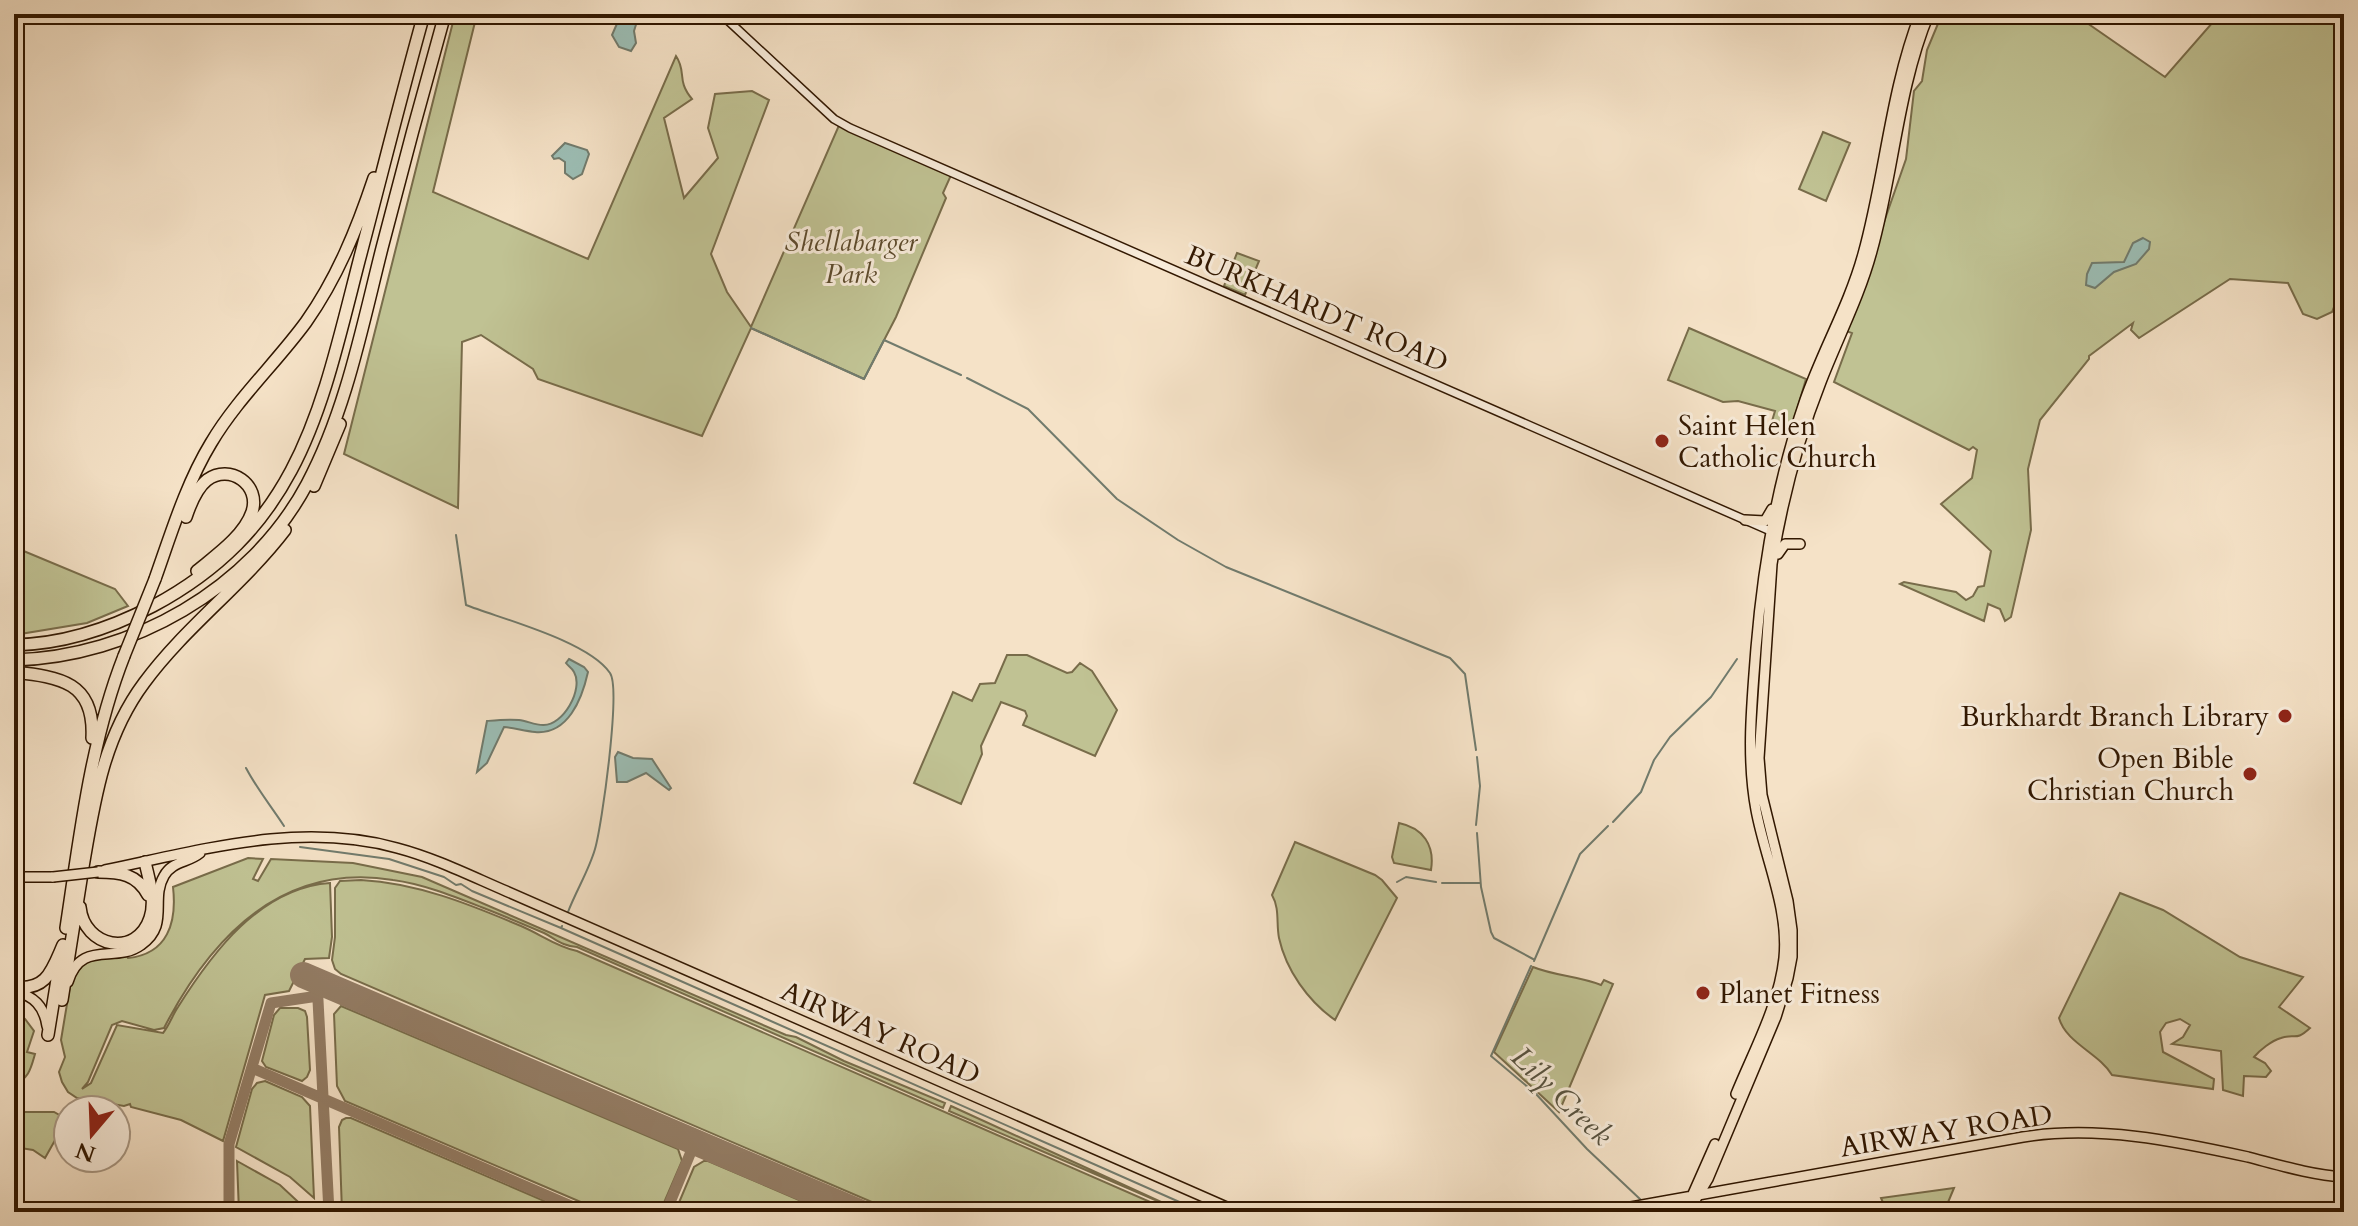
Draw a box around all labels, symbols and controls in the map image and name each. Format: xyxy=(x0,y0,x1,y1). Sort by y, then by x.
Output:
park label: Shellabarger Park xyxy=(785,223,918,293)
street label: BURKHARDT ROAD xyxy=(1179,236,1454,381)
place label: Saint Helen Catholic Church xyxy=(1678,407,1877,477)
marker: Saint Helen Catholic Church xyxy=(1653,432,1671,450)
place label: Burkhardt Branch Library xyxy=(1960,698,2269,736)
marker: Burkhardt Branch Library xyxy=(2276,707,2294,725)
place label: Open Bible Christian Church xyxy=(2027,740,2234,810)
marker: Open Bible Christian Church xyxy=(2241,765,2259,783)
street label: AIRWAY ROAD xyxy=(775,972,986,1094)
place label: Planet Fitness xyxy=(1719,975,1880,1013)
marker: Planet Fitness xyxy=(1694,984,1712,1002)
water label: Lily Creek xyxy=(1502,1038,1622,1155)
north arrow xyxy=(52,1094,132,1174)
street label: AIRWAY ROAD xyxy=(1837,1095,2055,1167)
text: N xyxy=(72,1135,100,1169)

